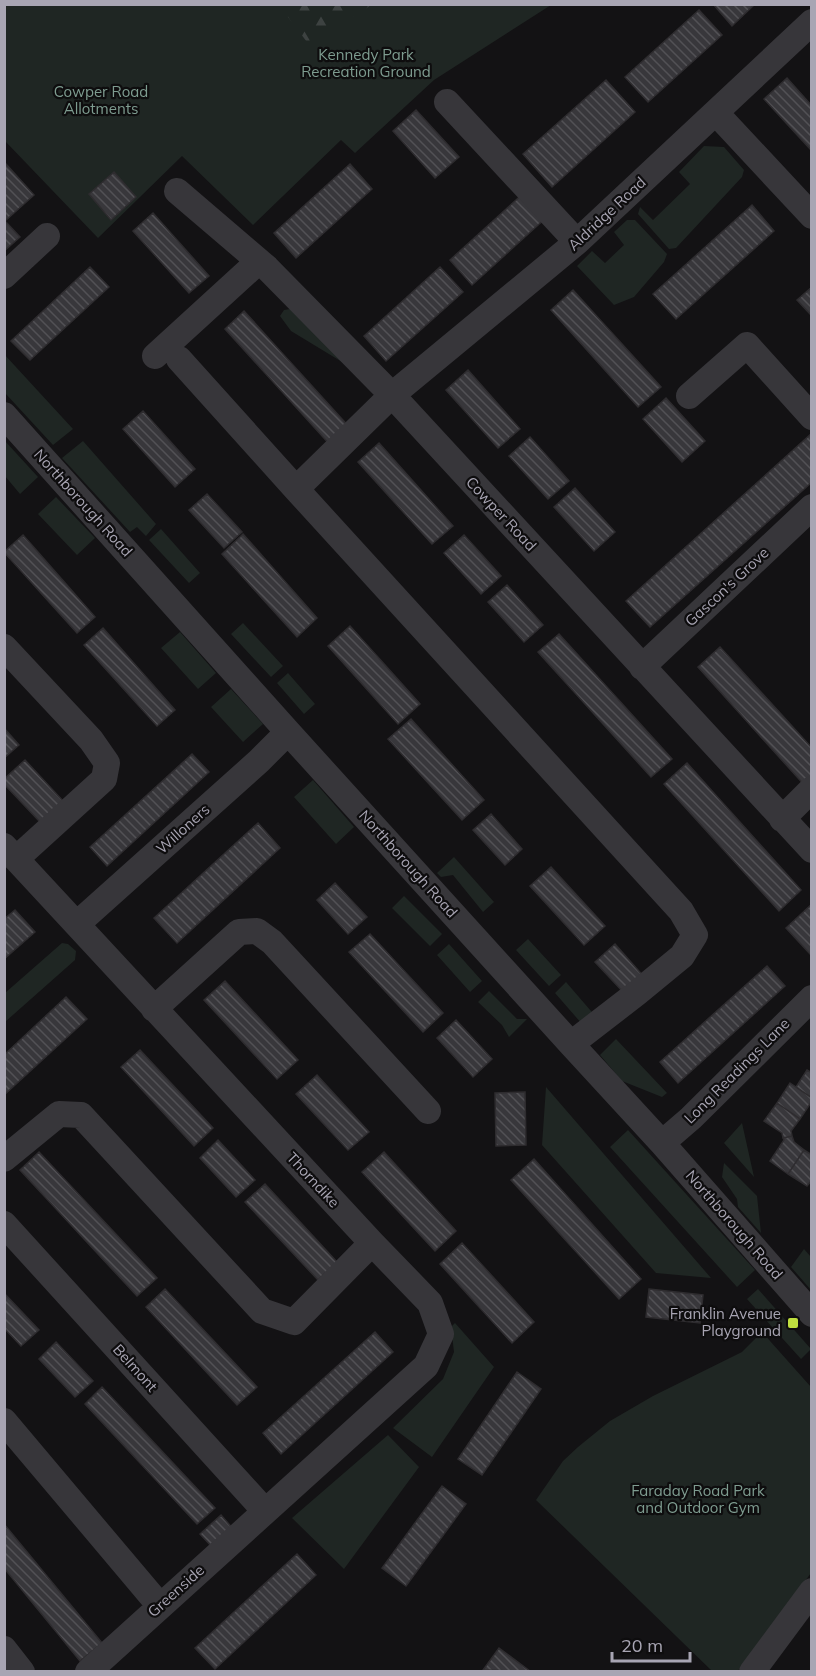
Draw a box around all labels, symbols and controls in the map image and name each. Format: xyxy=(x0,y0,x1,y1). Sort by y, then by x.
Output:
park label: Kennedy Park Recreation Ground xyxy=(301,45,431,81)
park label: Cowper Road Allotments xyxy=(54,82,148,118)
street label: Aldridge Road xyxy=(564,173,650,255)
street label: Northborough Road xyxy=(30,445,137,560)
street label: Cowper Road xyxy=(462,473,541,555)
street label: Gascon's Grove xyxy=(681,543,772,630)
street label: Willoners xyxy=(152,800,213,858)
street label: Northborough Road xyxy=(355,806,462,921)
street label: Long Readings Lane xyxy=(680,1014,793,1127)
street label: Thorndike xyxy=(283,1148,344,1211)
street label: Northborough Road xyxy=(682,1166,787,1283)
place label: Franklin Avenue Playground xyxy=(670,1304,781,1340)
marker: Franklin Avenue Playground xyxy=(786,1316,800,1330)
street label: Belmont xyxy=(109,1340,162,1395)
park label: Faraday Road Park and Outdoor Gym xyxy=(631,1481,765,1517)
street label: Greenside xyxy=(143,1560,208,1621)
scale bar xyxy=(612,1625,690,1663)
text: 20 m xyxy=(621,1634,663,1657)

